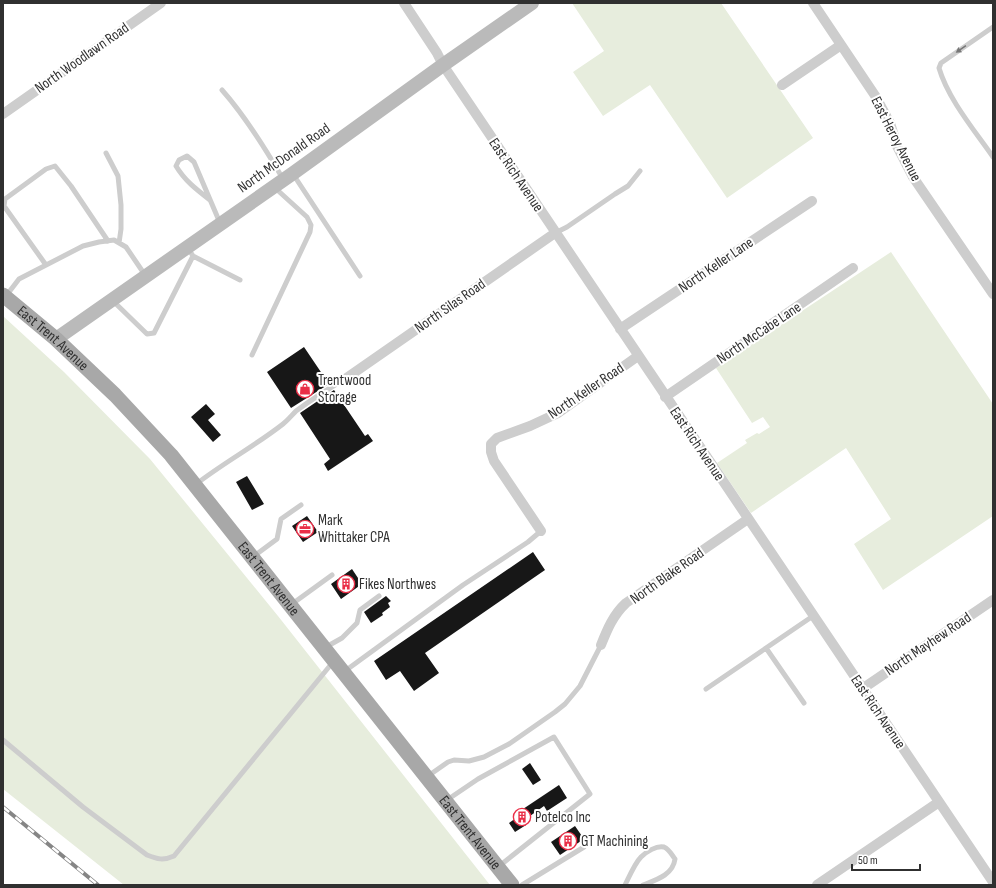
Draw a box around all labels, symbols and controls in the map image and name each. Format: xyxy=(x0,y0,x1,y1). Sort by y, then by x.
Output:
street label: North Woodlawn Road xyxy=(31,18,133,98)
one-way arrow xyxy=(956,45,966,53)
street label: East Heroy Avenue xyxy=(866,93,926,185)
street label: North McDonald Road xyxy=(234,119,334,197)
street label: East Rich Avenue xyxy=(484,134,548,216)
street label: North Keller Lane xyxy=(675,233,757,297)
street label: North Silas Road xyxy=(411,275,489,337)
street label: North McCabe Lane xyxy=(713,298,805,368)
street label: East Trent Avenue xyxy=(13,301,93,375)
street label: North Keller Road xyxy=(544,359,628,423)
place label: Trentwood Storage xyxy=(318,371,371,407)
shop icon: Trentwood Storage xyxy=(295,379,315,399)
street label: East Rich Avenue xyxy=(665,403,729,485)
place label: Mark Whittaker CPA xyxy=(318,511,390,547)
office icon: Mark Whittaker CPA xyxy=(295,519,315,539)
street label: East Trent Avenue xyxy=(234,538,304,619)
street label: North Blake Road xyxy=(626,544,708,608)
building icon: Fikes Northwes xyxy=(336,574,356,594)
place label: Fikes Northwes xyxy=(359,575,436,594)
street label: North Mayhew Road xyxy=(881,608,975,680)
street label: East Rich Avenue xyxy=(846,671,910,753)
street label: East Trent Avenue xyxy=(435,791,506,873)
building icon: Potelco Inc xyxy=(512,807,532,827)
place label: Potelco Inc xyxy=(535,808,591,827)
building icon: GT Machining xyxy=(558,831,578,851)
place label: GT Machining xyxy=(581,832,648,851)
scale bar xyxy=(852,846,920,872)
text: 50 m xyxy=(858,853,878,868)

